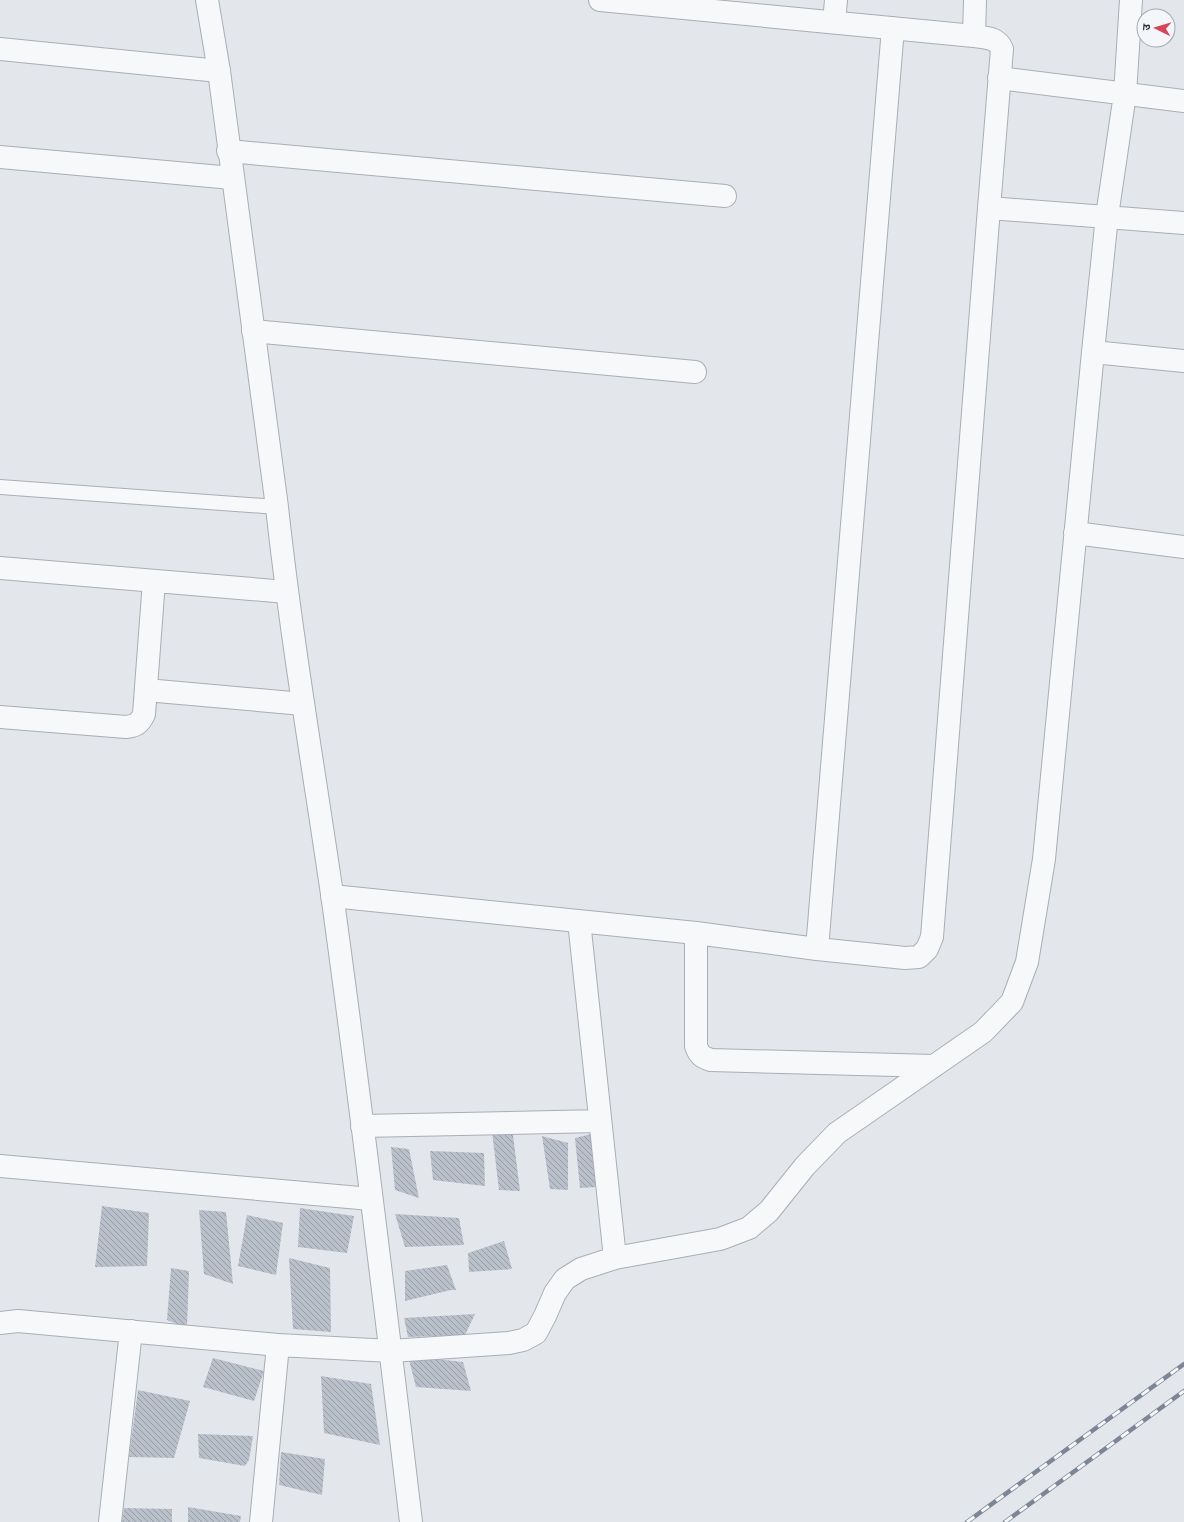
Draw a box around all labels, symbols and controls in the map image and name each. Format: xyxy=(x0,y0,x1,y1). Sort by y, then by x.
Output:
north arrow xyxy=(1136,8,1176,48)
text: उ xyxy=(1139,23,1152,31)

